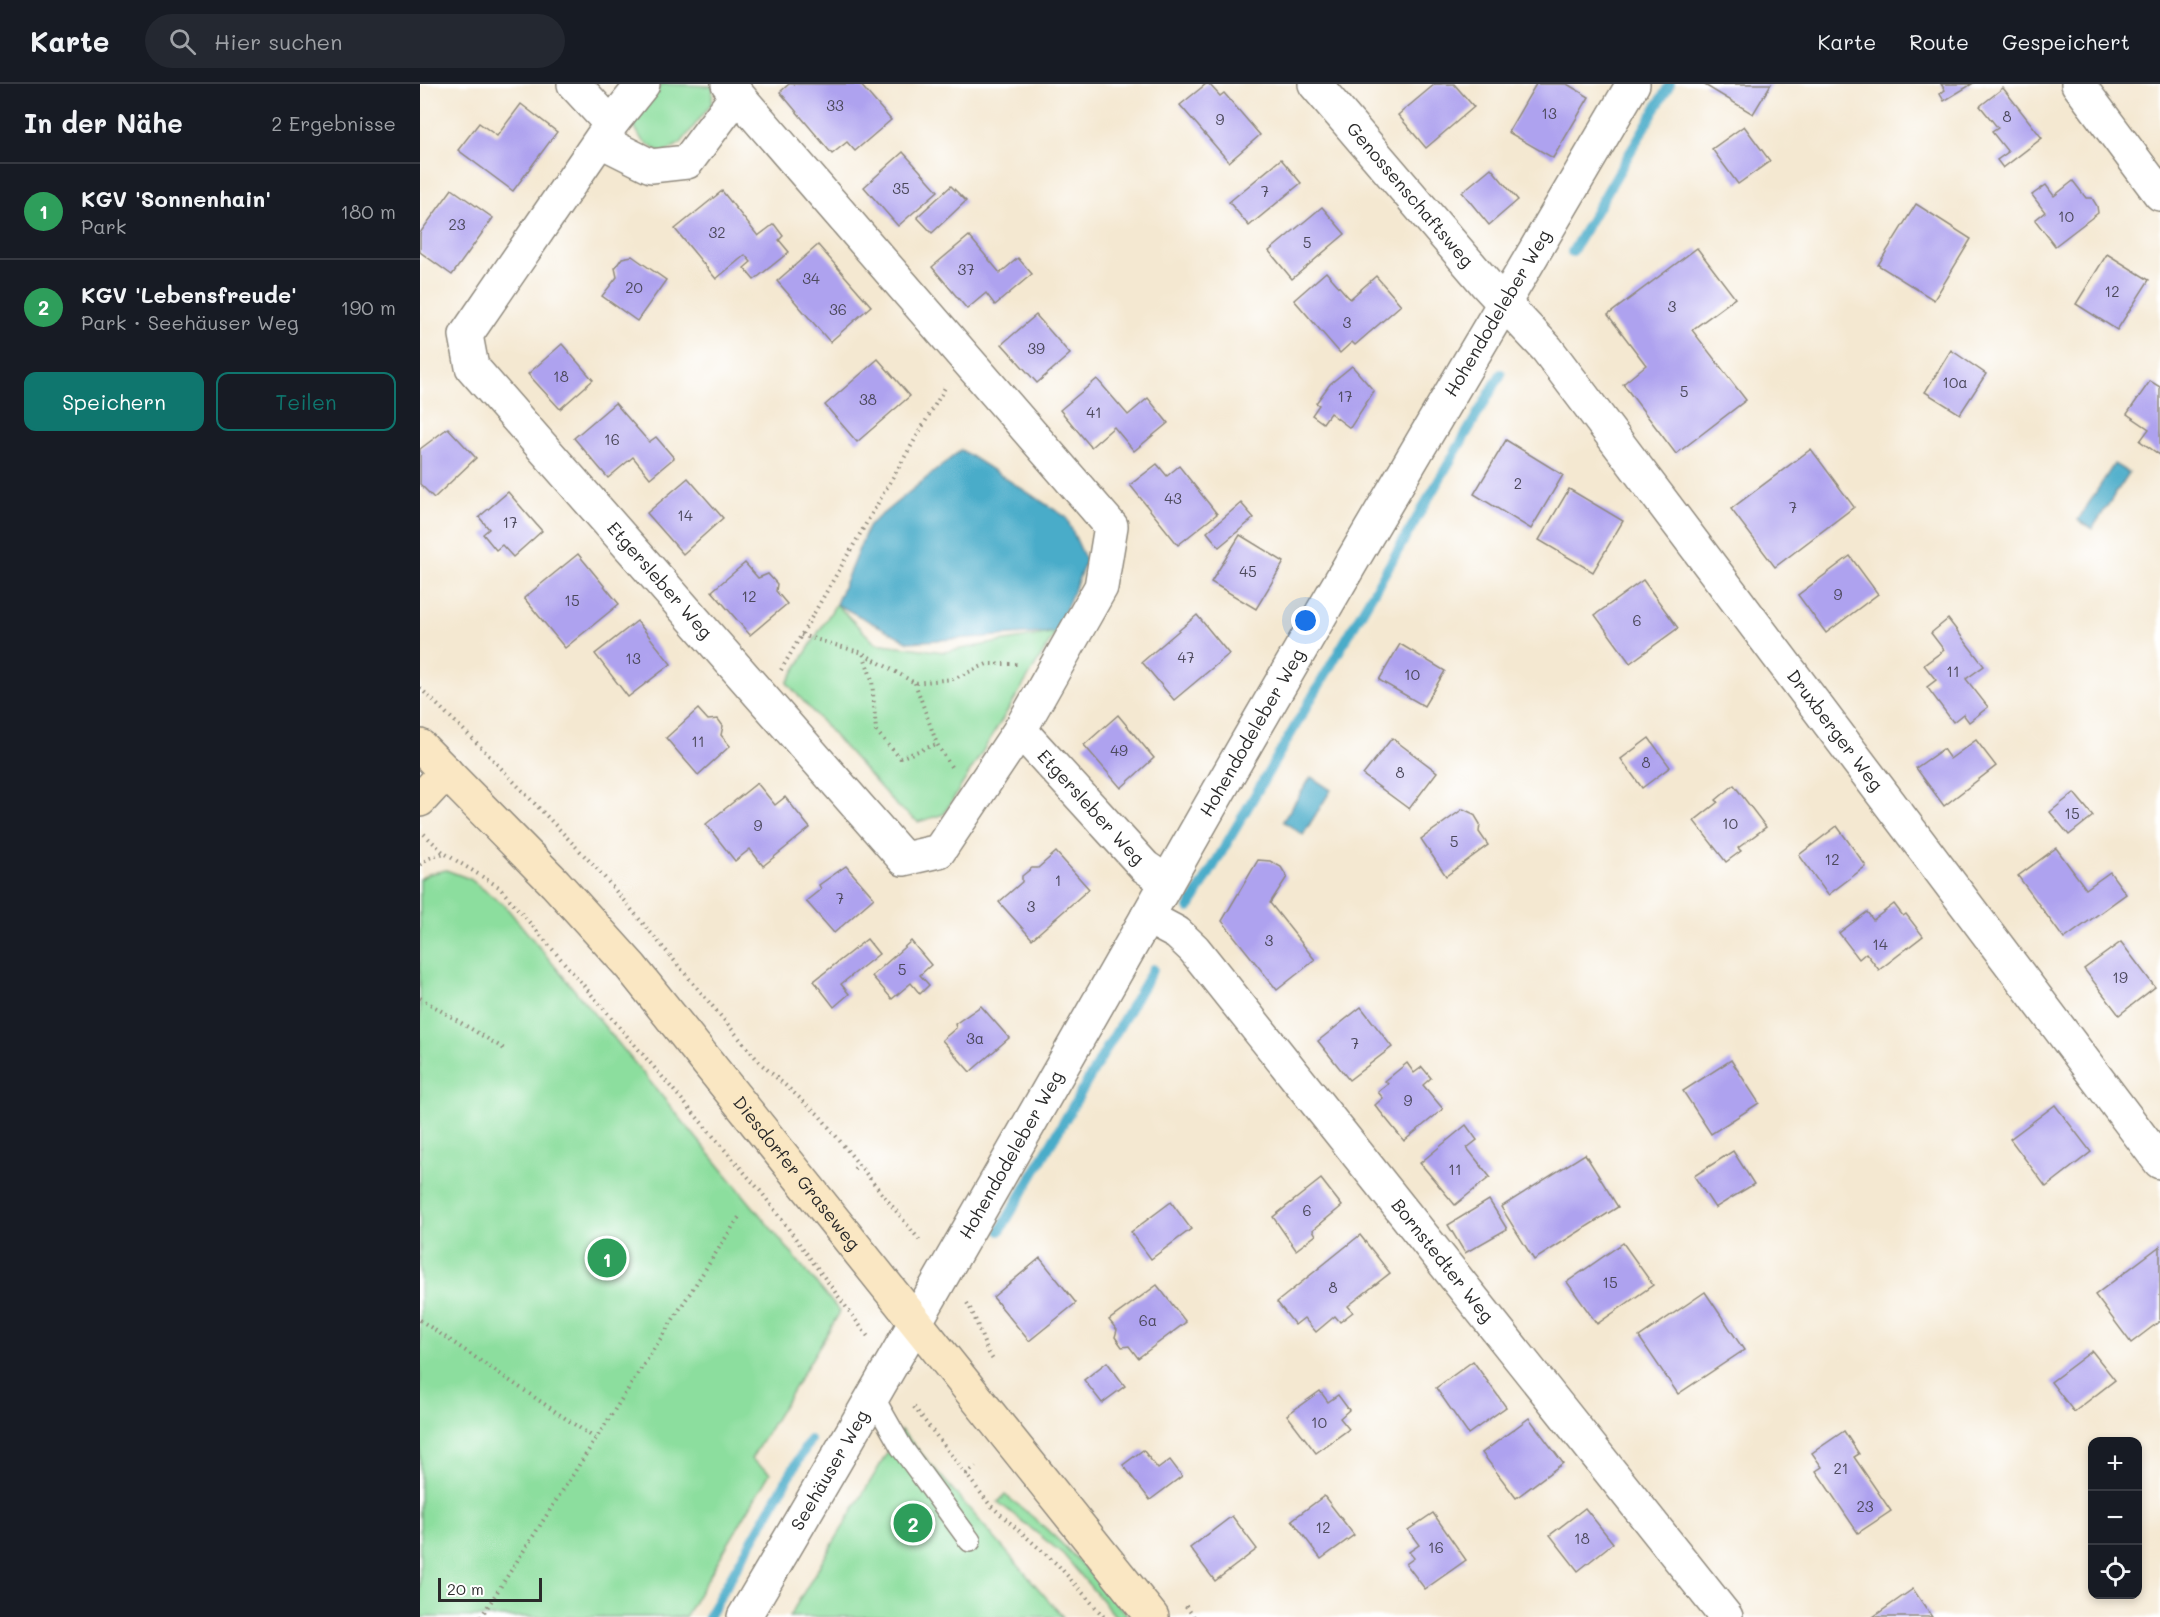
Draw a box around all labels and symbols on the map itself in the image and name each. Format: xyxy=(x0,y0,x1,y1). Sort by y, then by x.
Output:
house number: 33 xyxy=(826,95,844,115)
house number: 13 xyxy=(1541,103,1557,123)
house number: 8 xyxy=(2002,106,2012,126)
house number: 9 xyxy=(1216,109,1225,129)
street label: Genossenschaftsweg xyxy=(1342,117,1480,272)
house number: 35 xyxy=(892,178,910,198)
house number: 7 xyxy=(1261,181,1269,201)
house number: 10 xyxy=(2058,206,2074,226)
house number: 23 xyxy=(448,214,466,234)
house number: 32 xyxy=(708,222,726,242)
street label: Hohendodeleber Weg xyxy=(1438,225,1556,401)
house number: 5 xyxy=(1303,232,1311,252)
house number: 37 xyxy=(957,259,975,279)
house number: 34 xyxy=(802,268,820,288)
house number: 20 xyxy=(625,277,643,297)
house number: 12 xyxy=(2104,281,2120,301)
house number: 3 xyxy=(1668,296,1677,316)
house number: 36 xyxy=(829,299,847,319)
house number: 3 xyxy=(1343,312,1352,332)
house number: 39 xyxy=(1027,338,1045,358)
house number: 18 xyxy=(553,366,569,386)
house number: 10a xyxy=(1942,372,1968,392)
house number: 5 xyxy=(1680,381,1688,401)
house number: 17 xyxy=(1337,386,1353,406)
house number: 38 xyxy=(859,389,877,409)
house number: 41 xyxy=(1086,402,1102,422)
house number: 16 xyxy=(604,429,620,449)
house number: 2 xyxy=(1514,473,1522,493)
house number: 43 xyxy=(1164,488,1182,508)
house number: 7 xyxy=(1789,497,1797,517)
house number: 14 xyxy=(677,505,693,525)
house number: 17 xyxy=(502,512,518,532)
street label: Etgersleber Weg xyxy=(602,516,718,643)
house number: 45 xyxy=(1239,561,1257,581)
house number: 9 xyxy=(1834,584,1843,604)
house number: 12 xyxy=(741,586,757,606)
house number: 15 xyxy=(564,590,580,610)
your location xyxy=(1291,606,1320,635)
house number: 6 xyxy=(1632,610,1642,630)
street label: Hohendodeleber Weg xyxy=(1194,644,1309,821)
house number: 47 xyxy=(1177,647,1195,667)
house number: 13 xyxy=(625,648,641,668)
house number: 11 xyxy=(1946,661,1960,681)
house number: 10 xyxy=(1404,664,1420,684)
street label: Druxberger Weg xyxy=(1782,664,1889,795)
house number: 11 xyxy=(691,731,705,751)
house number: 49 xyxy=(1110,740,1128,760)
street label: Etgersleber Weg xyxy=(1033,744,1150,870)
house number: 8 xyxy=(1641,752,1651,772)
house number: 8 xyxy=(1395,762,1405,782)
house number: 15 xyxy=(2064,803,2080,823)
house number: 10 xyxy=(1722,813,1738,833)
house number: 9 xyxy=(754,815,763,835)
house number: 5 xyxy=(1450,831,1458,851)
house number: 12 xyxy=(1824,849,1840,869)
house number: 1 xyxy=(1055,870,1061,890)
house number: 7 xyxy=(836,888,844,908)
house number: 3 xyxy=(1027,896,1036,916)
house number: 3 xyxy=(1265,930,1274,950)
house number: 14 xyxy=(1872,934,1888,954)
house number: 5 xyxy=(898,959,906,979)
house number: 19 xyxy=(2112,967,2128,987)
house number: 3a xyxy=(966,1028,984,1048)
house number: 7 xyxy=(1351,1033,1359,1053)
street label: Hohendodeleber Weg xyxy=(953,1066,1068,1243)
house number: 9 xyxy=(1404,1090,1413,1110)
street label: Diesdorfer Graseweg xyxy=(728,1091,866,1255)
house number: 11 xyxy=(1448,1159,1462,1179)
street label: Bornstedter Weg xyxy=(1387,1194,1500,1327)
house number: 6 xyxy=(1302,1200,1312,1220)
pin: 1 xyxy=(588,1236,627,1280)
house number: 15 xyxy=(1602,1272,1618,1292)
house number: 8 xyxy=(1328,1277,1338,1297)
house number: 6a xyxy=(1139,1310,1157,1330)
street label: Seehäuser Weg xyxy=(785,1405,874,1535)
house number: 10 xyxy=(1311,1412,1327,1432)
house number: 21 xyxy=(1833,1458,1849,1478)
house number: 23 xyxy=(1856,1496,1874,1516)
pin: 2 xyxy=(894,1500,932,1546)
house number: 12 xyxy=(1315,1517,1331,1537)
house number: 18 xyxy=(1574,1528,1590,1548)
house number: 16 xyxy=(1428,1537,1444,1557)
scale bar xyxy=(438,1575,542,1602)

